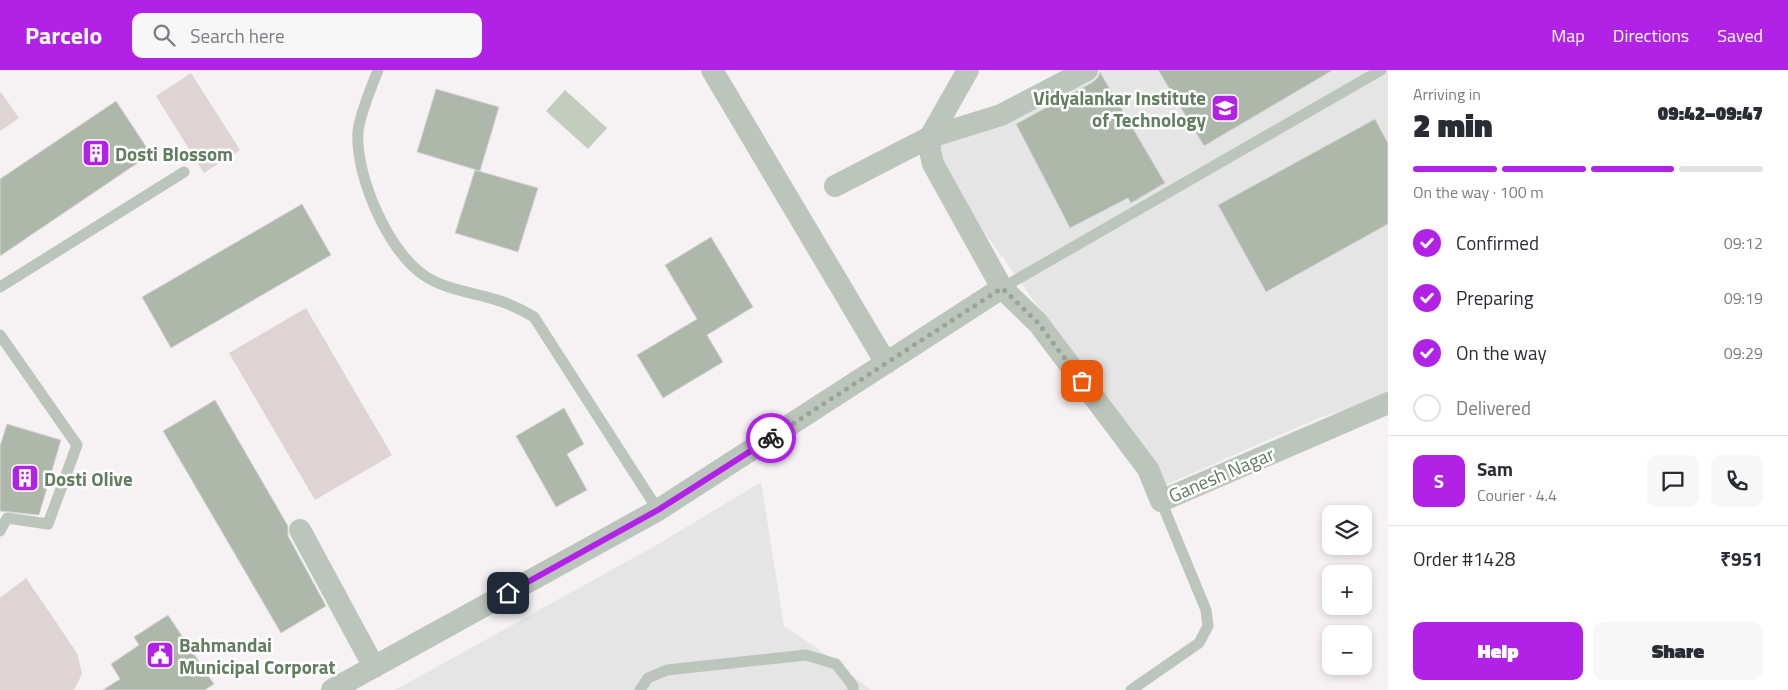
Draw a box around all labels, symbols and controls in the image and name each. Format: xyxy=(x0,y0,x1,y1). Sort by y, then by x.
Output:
search box xyxy=(132,13,482,58)
text: Parcelo xyxy=(25,17,102,53)
icon: search xyxy=(150,21,178,49)
text: Search here xyxy=(190,21,285,50)
text: Map xyxy=(1551,22,1585,49)
text: Directions xyxy=(1613,22,1689,49)
text: Saved xyxy=(1717,22,1763,49)
text: Arriving in xyxy=(1413,82,1481,106)
place label: Vidyalankar Institute of Technology xyxy=(1033,83,1206,134)
school or university icon: Vidyalankar Institute of Technology xyxy=(1210,93,1240,123)
text: 09:42–09:47 xyxy=(1658,98,1763,127)
text: 2 min xyxy=(1413,101,1493,149)
building icon: Dosti Blossom xyxy=(81,138,111,168)
place label: Dosti Blossom xyxy=(115,139,233,168)
text: On the way · 100 m xyxy=(1413,180,1544,204)
text: Confirmed xyxy=(1456,228,1539,257)
icon: check xyxy=(1413,229,1441,257)
text: 09:12 xyxy=(1724,231,1763,255)
text: Preparing xyxy=(1456,283,1533,312)
icon: check xyxy=(1413,284,1441,312)
text: 09:19 xyxy=(1724,286,1763,310)
text: On the way xyxy=(1456,338,1547,367)
icon: check xyxy=(1413,339,1441,367)
text: 09:29 xyxy=(1724,341,1763,365)
pin xyxy=(1061,360,1103,402)
icon: bag xyxy=(1068,367,1096,395)
text: Delivered xyxy=(1456,393,1531,422)
courier xyxy=(746,413,796,463)
icon: bike xyxy=(757,424,785,452)
street label: Ganesh Nagar xyxy=(1164,439,1279,509)
text: Sam xyxy=(1477,454,1513,483)
button: chat xyxy=(1647,455,1699,507)
button: phone xyxy=(1711,455,1763,507)
building icon: Dosti Olive xyxy=(10,463,40,493)
place label: Dosti Olive xyxy=(44,464,133,493)
text: S xyxy=(1434,466,1444,495)
text: Courier · 4.4 xyxy=(1477,483,1557,507)
map controls xyxy=(1322,505,1372,675)
button: layers xyxy=(1322,505,1372,555)
text: Order #1428 xyxy=(1413,544,1515,573)
text: ₹951 xyxy=(1720,544,1763,573)
button: + xyxy=(1322,565,1372,615)
pin xyxy=(487,572,529,614)
icon: home xyxy=(494,579,522,607)
button: Help xyxy=(1413,622,1583,680)
button: Share xyxy=(1593,622,1763,680)
button: − xyxy=(1322,625,1372,675)
place label: Bahmandai Municipal Corporat xyxy=(179,630,336,681)
public building icon: Bahmandai Municipal Corporat xyxy=(145,640,175,670)

